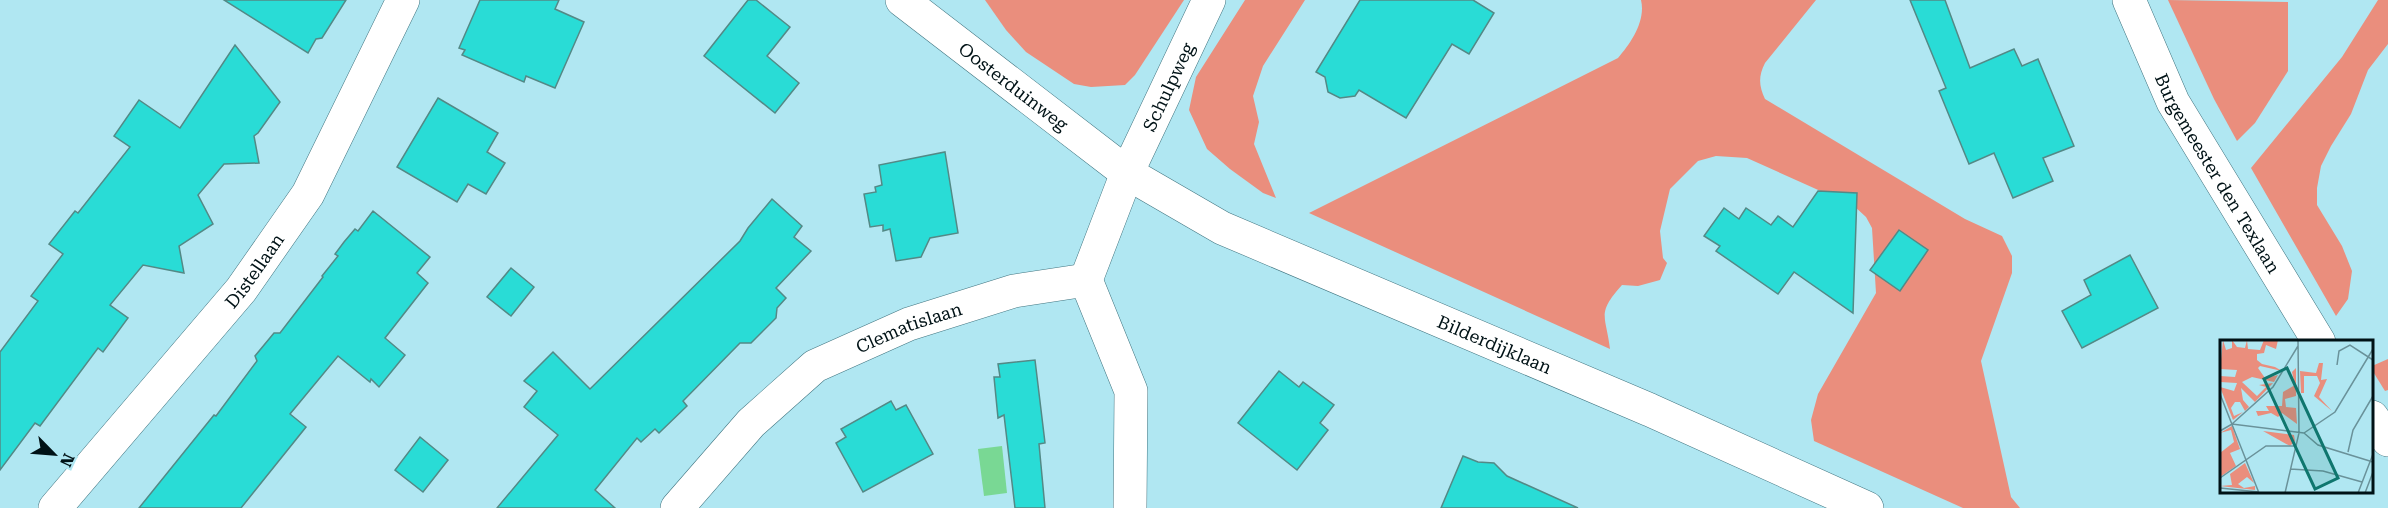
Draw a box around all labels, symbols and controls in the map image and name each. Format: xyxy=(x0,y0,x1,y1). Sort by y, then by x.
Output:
street label: Oosterduinweg xyxy=(955,37,1073,135)
street label: Schulpweg xyxy=(1138,38,1198,135)
street label: Burgemeester den Texlaan xyxy=(2151,70,2285,277)
street label: Distellaan xyxy=(220,229,288,312)
street label: Clematislaan xyxy=(852,297,965,357)
street label: Bilderdijklaan xyxy=(1434,310,1555,378)
inset map xyxy=(2220,340,2373,493)
north arrow xyxy=(24,424,84,484)
text: N xyxy=(56,451,78,470)

